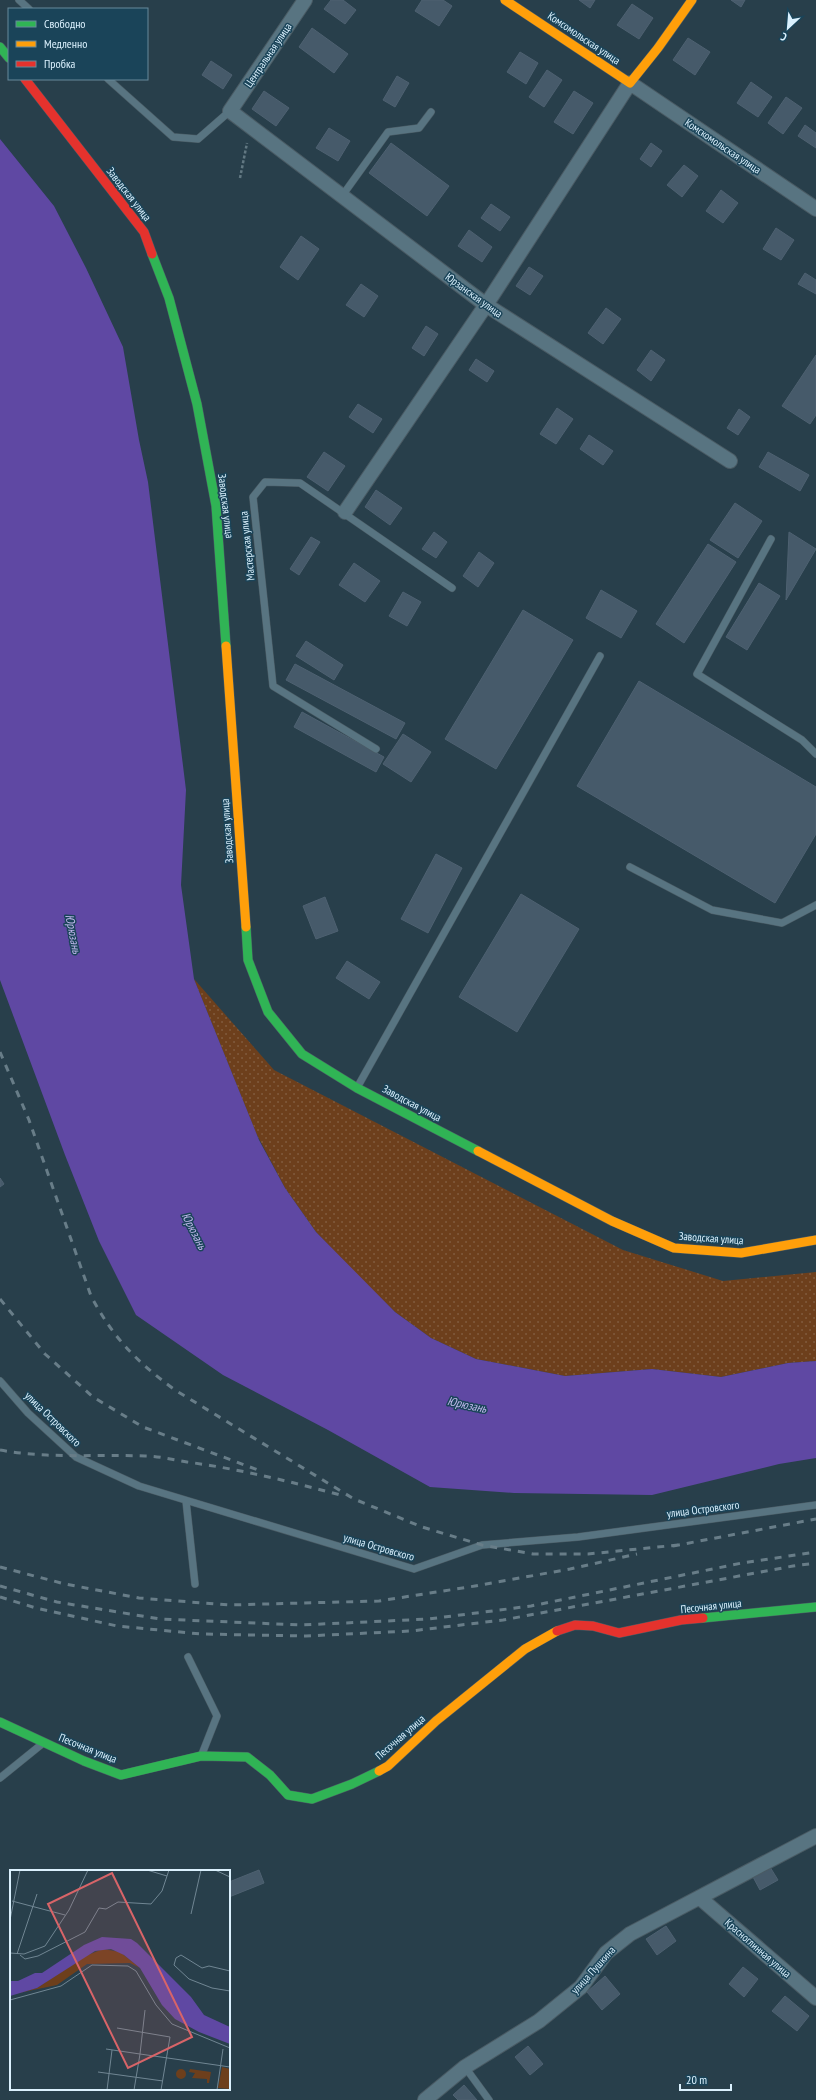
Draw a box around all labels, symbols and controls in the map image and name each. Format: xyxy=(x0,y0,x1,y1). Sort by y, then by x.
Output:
legend xyxy=(8,8,148,80)
north arrow xyxy=(768,8,808,48)
street label: Комсомольская улица xyxy=(545,9,623,67)
text: Свободно xyxy=(44,16,86,31)
street label: Центральная улица xyxy=(241,20,295,90)
text: С xyxy=(778,30,789,44)
text: Медленно xyxy=(44,36,87,51)
text: Пробка xyxy=(44,56,76,71)
street label: Комскомольская улица xyxy=(682,115,764,177)
street label: Заводская улица xyxy=(104,164,154,224)
street label: Юрзанская улица xyxy=(443,270,505,320)
street label: Заводская улица xyxy=(215,473,237,539)
street label: Мастерская улица xyxy=(236,511,258,581)
street label: Заводская улица xyxy=(218,798,236,864)
water label: Юрюзань xyxy=(62,913,85,955)
street label: Заводская улица xyxy=(380,1082,444,1124)
water label: Юрюзань xyxy=(179,1210,210,1252)
street label: Заводская улица xyxy=(678,1229,744,1247)
street label: улица Островского xyxy=(22,1389,84,1450)
water label: Юрюзань xyxy=(446,1393,488,1416)
street label: улица Островского xyxy=(666,1498,740,1520)
street label: улица Островского xyxy=(342,1530,416,1564)
street label: Песочная улица xyxy=(680,1596,742,1616)
street label: Песочная улица xyxy=(372,1712,428,1762)
street label: Песочная улица xyxy=(57,1730,119,1766)
inset map xyxy=(10,1870,230,2090)
street label: Красноглинная улица xyxy=(722,1915,794,1981)
street label: улица Пушкина xyxy=(568,1943,618,1997)
scale bar xyxy=(680,2066,731,2092)
text: 20 m xyxy=(686,2072,707,2087)

